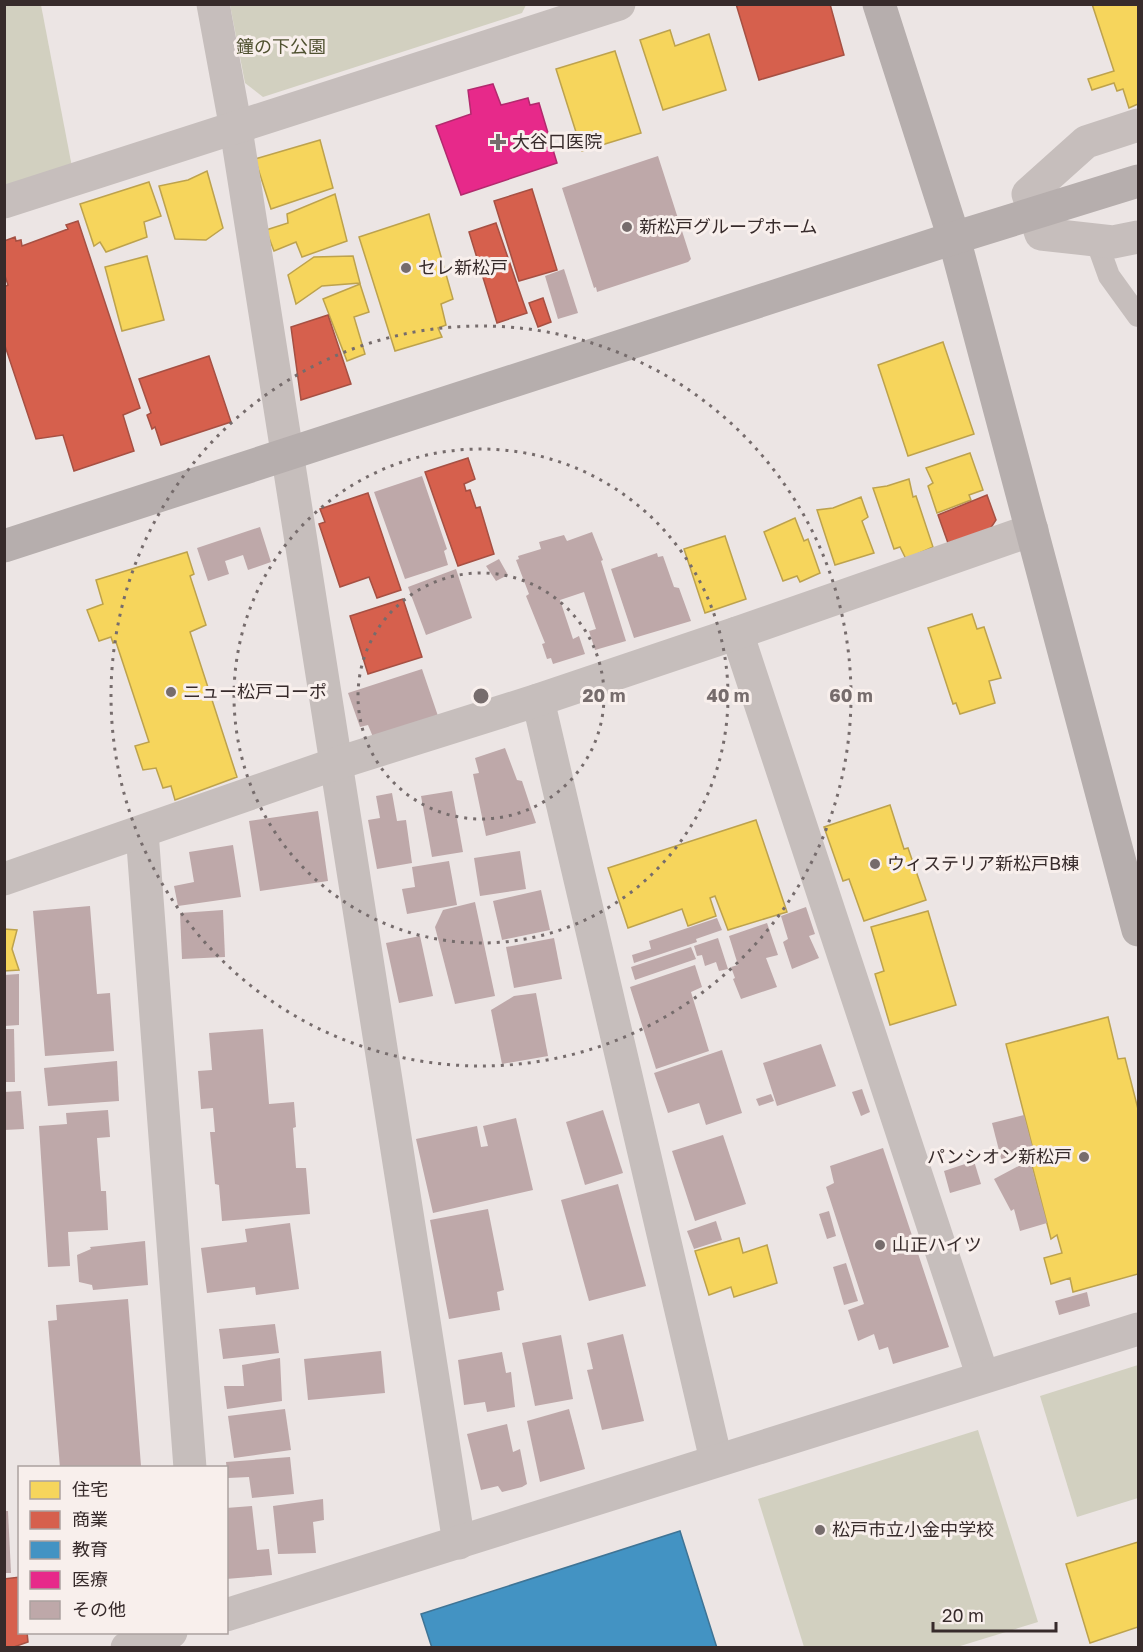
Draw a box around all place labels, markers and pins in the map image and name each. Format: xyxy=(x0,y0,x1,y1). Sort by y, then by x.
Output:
place label: 大谷口医院 xyxy=(512,130,602,152)
marker: 大谷口医院 xyxy=(489,133,507,151)
place label: 新松戸グループホーム xyxy=(639,215,817,237)
marker: 新松戸グループホーム xyxy=(620,220,634,234)
place label: セレ新松戸 xyxy=(418,256,508,278)
marker: セレ新松戸 xyxy=(399,261,413,275)
place label: ニュー松戸コーポ xyxy=(183,680,327,702)
marker: ニュー松戸コーポ xyxy=(164,685,178,699)
centre of rings xyxy=(471,686,491,706)
place label: ウィステリア新松戸B棟 xyxy=(887,852,1079,874)
marker: ウィステリア新松戸B棟 xyxy=(868,857,882,871)
place label: パンシオン新松戸 xyxy=(927,1145,1072,1167)
marker: パンシオン新松戸 xyxy=(1077,1150,1091,1164)
place label: 山正ハイツ xyxy=(892,1233,982,1255)
marker: 山正ハイツ xyxy=(873,1238,887,1252)
place label: 松戸市立小金中学校 xyxy=(832,1518,994,1540)
marker: 松戸市立小金中学校 xyxy=(813,1523,827,1537)

